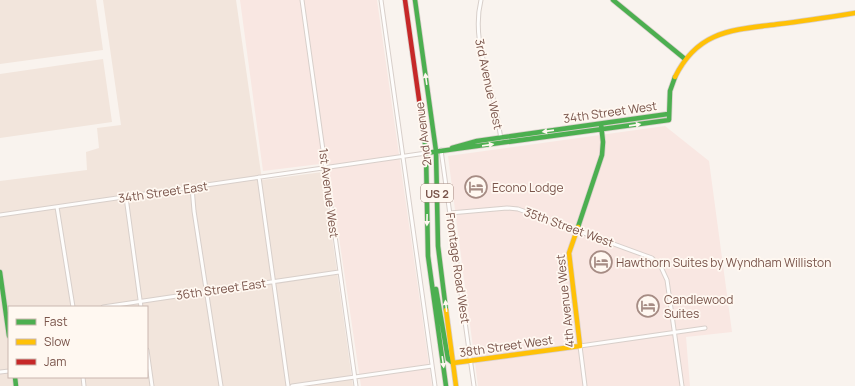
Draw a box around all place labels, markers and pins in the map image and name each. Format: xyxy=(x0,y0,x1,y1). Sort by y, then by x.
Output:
hotel icon: Econo Lodge xyxy=(463,174,489,200)
place label: Econo Lodge xyxy=(492,179,563,196)
hotel icon: Hawthorn Suites by Wyndham Williston xyxy=(588,249,614,275)
place label: Hawthorn Suites by Wyndham Williston xyxy=(616,254,831,271)
place label: Candlewood Suites xyxy=(664,291,733,322)
hotel icon: Candlewood Suites xyxy=(635,293,661,319)

